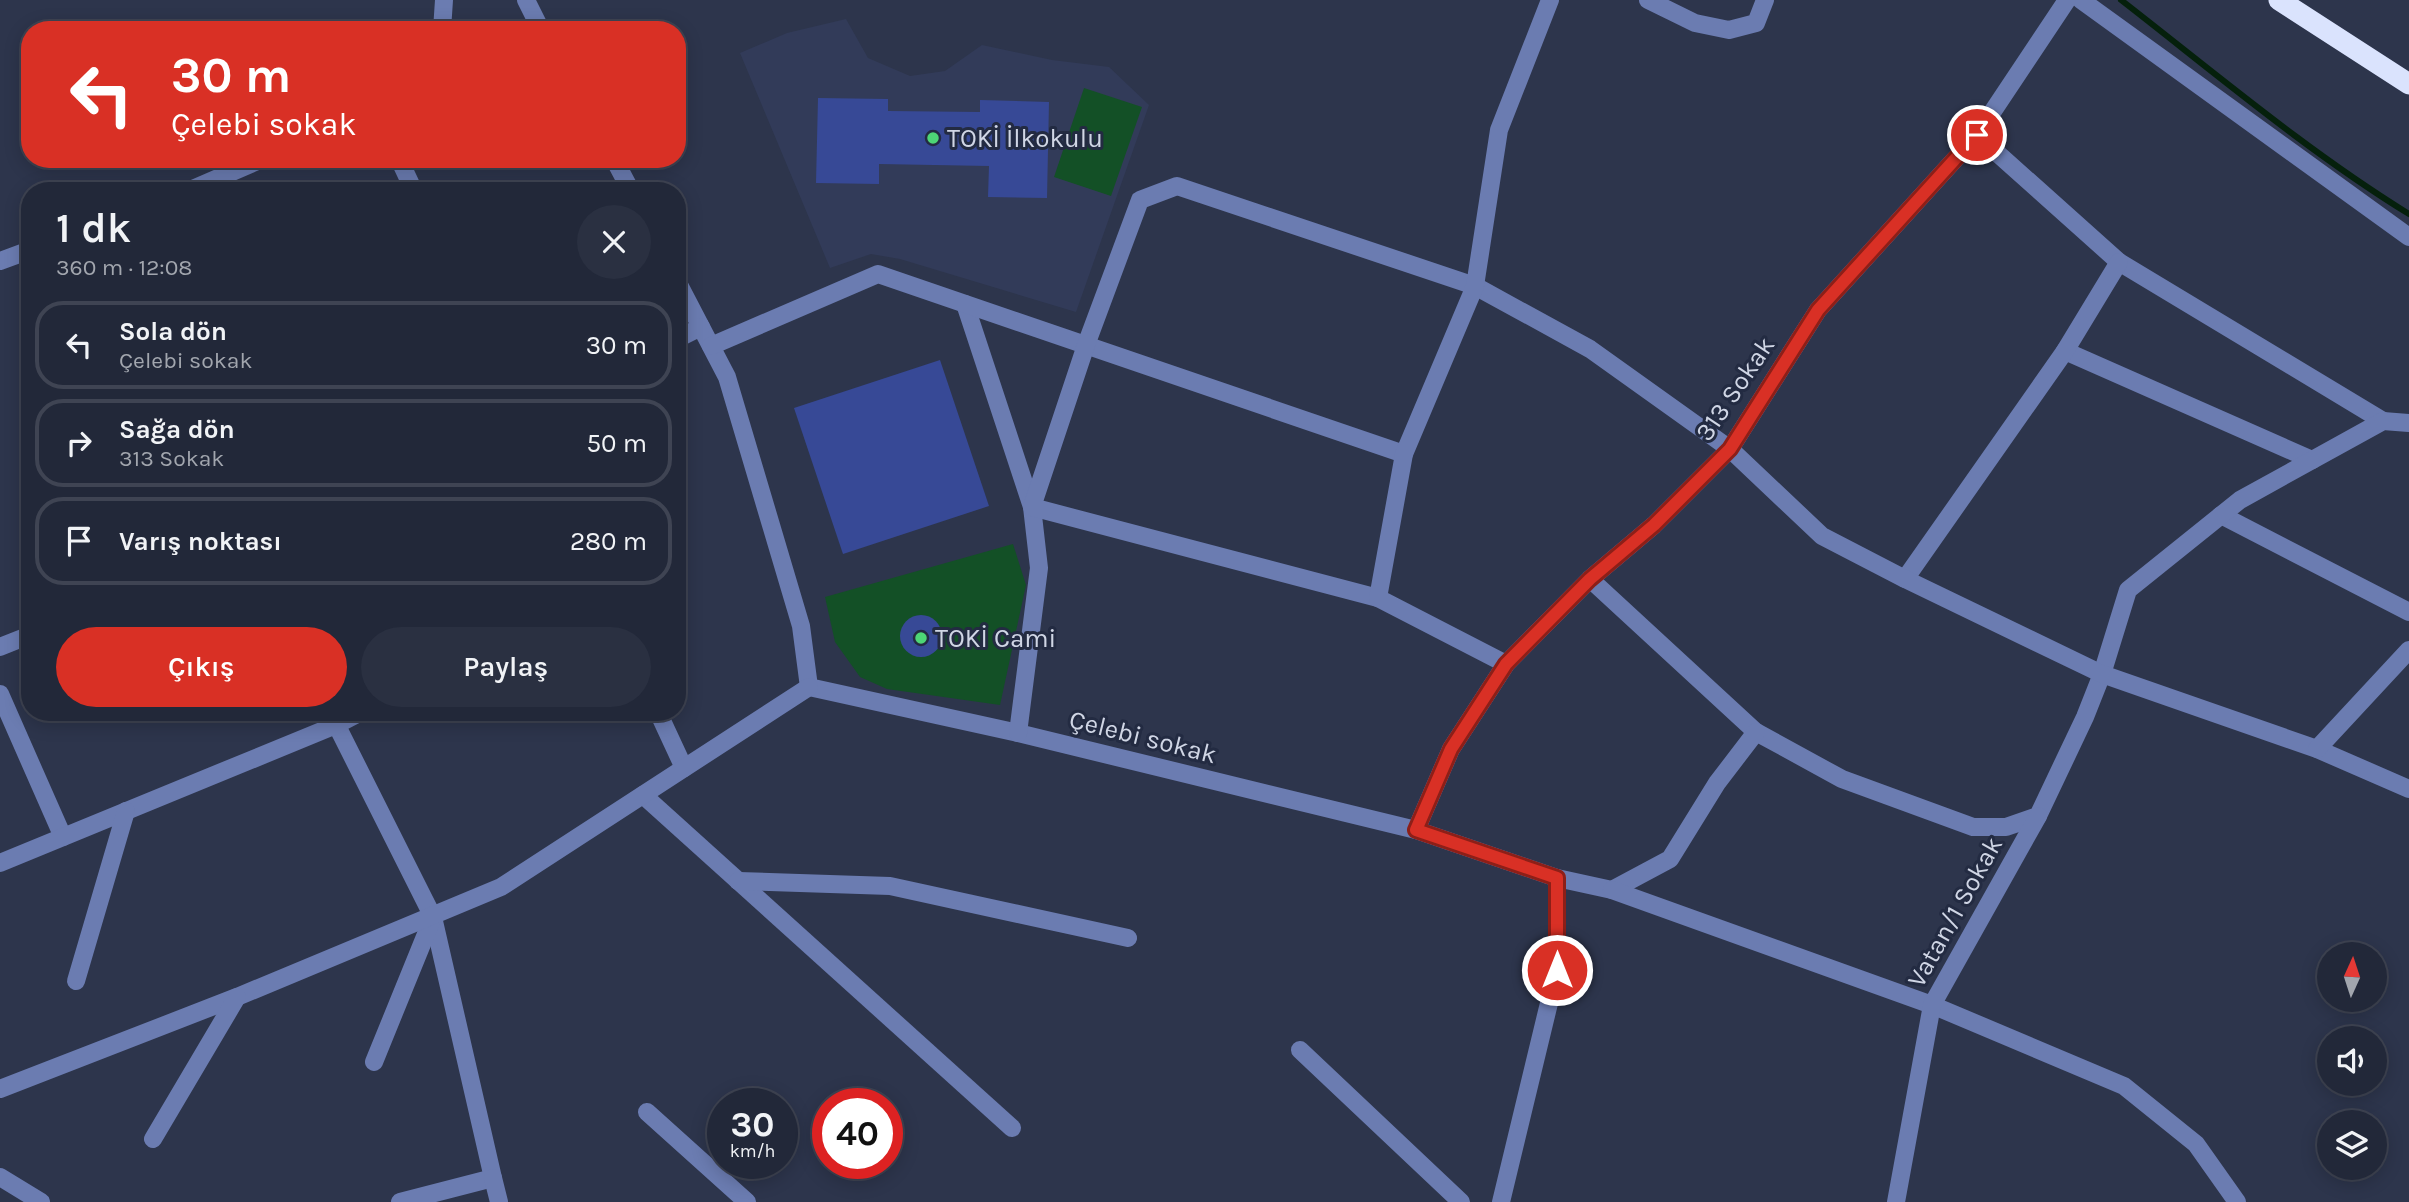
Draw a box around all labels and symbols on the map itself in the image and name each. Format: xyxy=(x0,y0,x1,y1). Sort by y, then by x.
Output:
pin xyxy=(1947,105,2007,165)
place label: TOKİ İlkokulu xyxy=(947,123,1103,154)
marker: TOKİ İlkokulu xyxy=(925,130,941,146)
street label: 313 Sokak xyxy=(1689,331,1781,447)
place label: TOKİ Cami xyxy=(935,623,1056,654)
marker: TOKİ Cami xyxy=(913,630,929,646)
street label: Çelebi sokak xyxy=(1066,704,1220,770)
street label: Vatan/1 Sokak xyxy=(1901,831,2009,993)
position arrow xyxy=(1520,933,1594,1007)
north arrow xyxy=(2317,942,2387,1012)
speed limit sign: 40 xyxy=(812,1088,903,1179)

